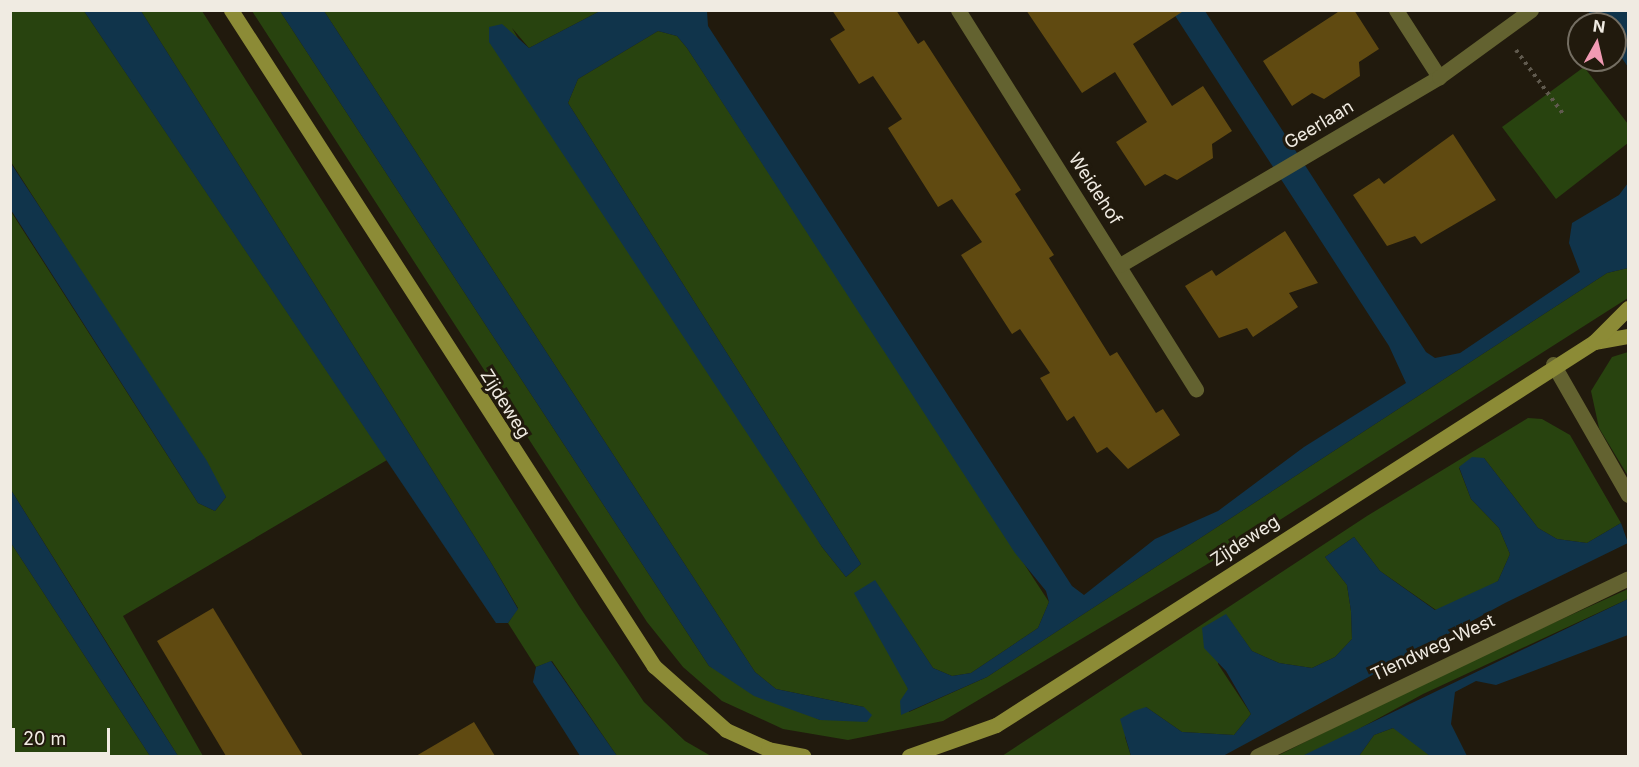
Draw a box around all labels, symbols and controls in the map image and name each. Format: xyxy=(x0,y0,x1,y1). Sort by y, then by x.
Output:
north arrow xyxy=(1567,12,1627,72)
text: N xyxy=(1592,15,1607,37)
street label: Geerlaan xyxy=(1281,96,1357,154)
street label: Weidehof xyxy=(1064,149,1126,229)
street label: Zijdeweg xyxy=(475,366,535,442)
street label: Zijdeweg xyxy=(1207,511,1283,571)
street label: Tiendweg-West xyxy=(1368,610,1498,686)
scale bar xyxy=(15,716,112,754)
text: 20 m xyxy=(23,728,66,749)

